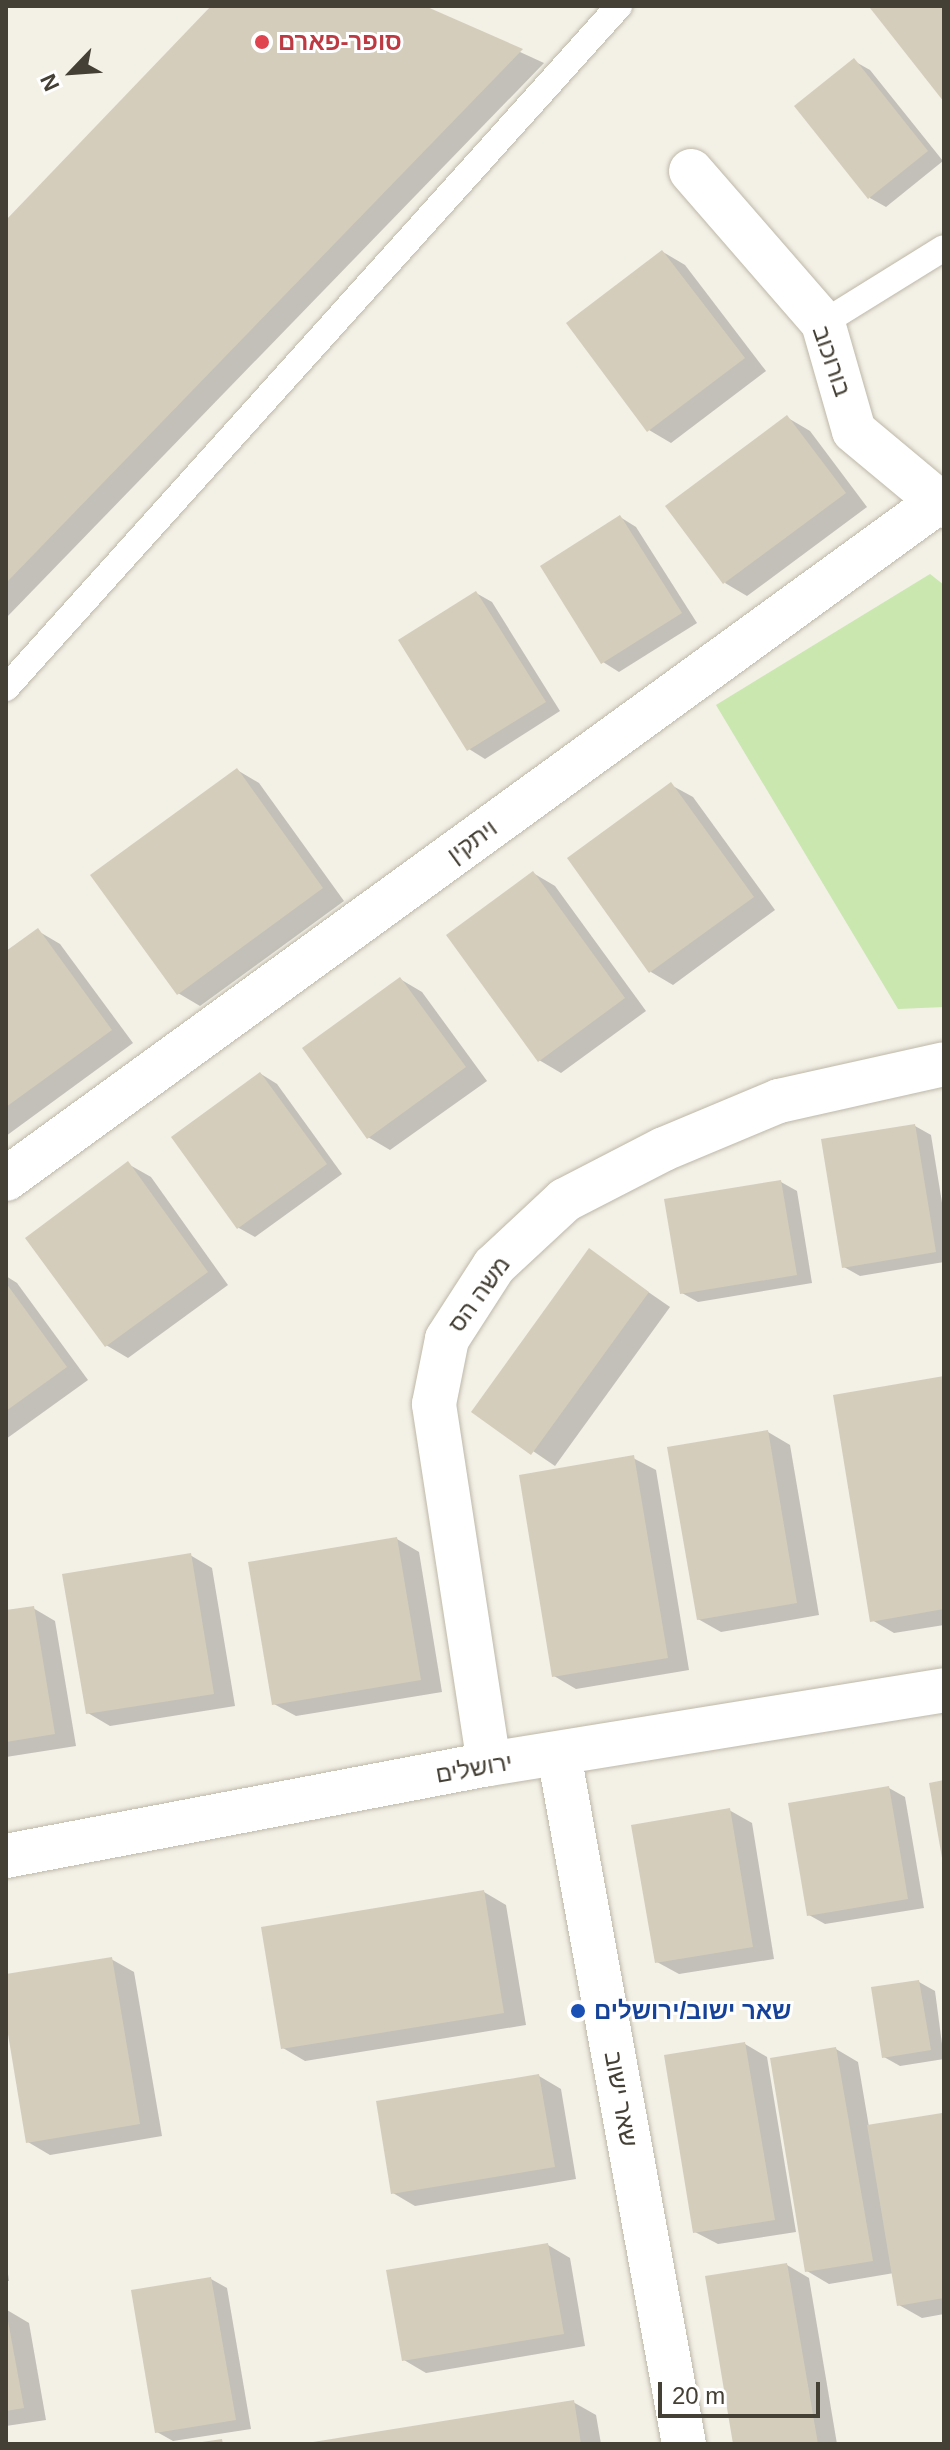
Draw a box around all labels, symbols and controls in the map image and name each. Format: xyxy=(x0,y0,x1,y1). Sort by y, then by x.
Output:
place label: סופר-פארם xyxy=(278,28,402,56)
north arrow xyxy=(32,32,112,112)
marker: סופר-פארם xyxy=(253,33,271,51)
text: N xyxy=(35,70,64,95)
street label: בורוכוב xyxy=(807,322,857,400)
street label: ויתקין xyxy=(441,813,503,869)
street label: משה הס xyxy=(442,1251,516,1337)
street label: ירושלים xyxy=(433,1747,515,1789)
place label: שאר ישוב/ירושלים xyxy=(594,1997,791,2025)
marker: שאר ישוב/ירושלים xyxy=(569,2002,587,2020)
street label: שאר ישוב xyxy=(598,2049,644,2149)
scale bar xyxy=(662,2366,824,2416)
text: 20 m xyxy=(672,2382,725,2409)

